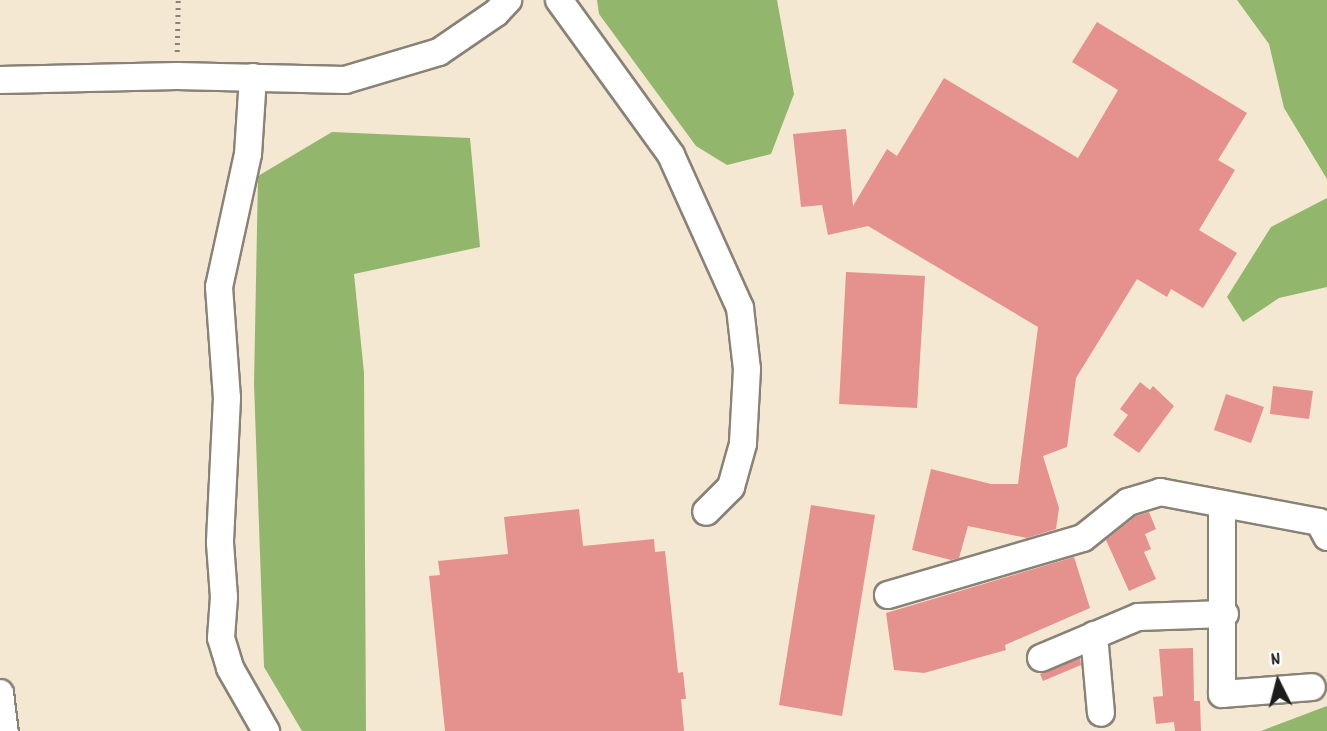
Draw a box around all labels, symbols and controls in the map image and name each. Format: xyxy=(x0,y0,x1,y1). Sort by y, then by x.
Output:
north arrow xyxy=(1243,647,1313,717)
text: N xyxy=(1270,647,1282,675)

